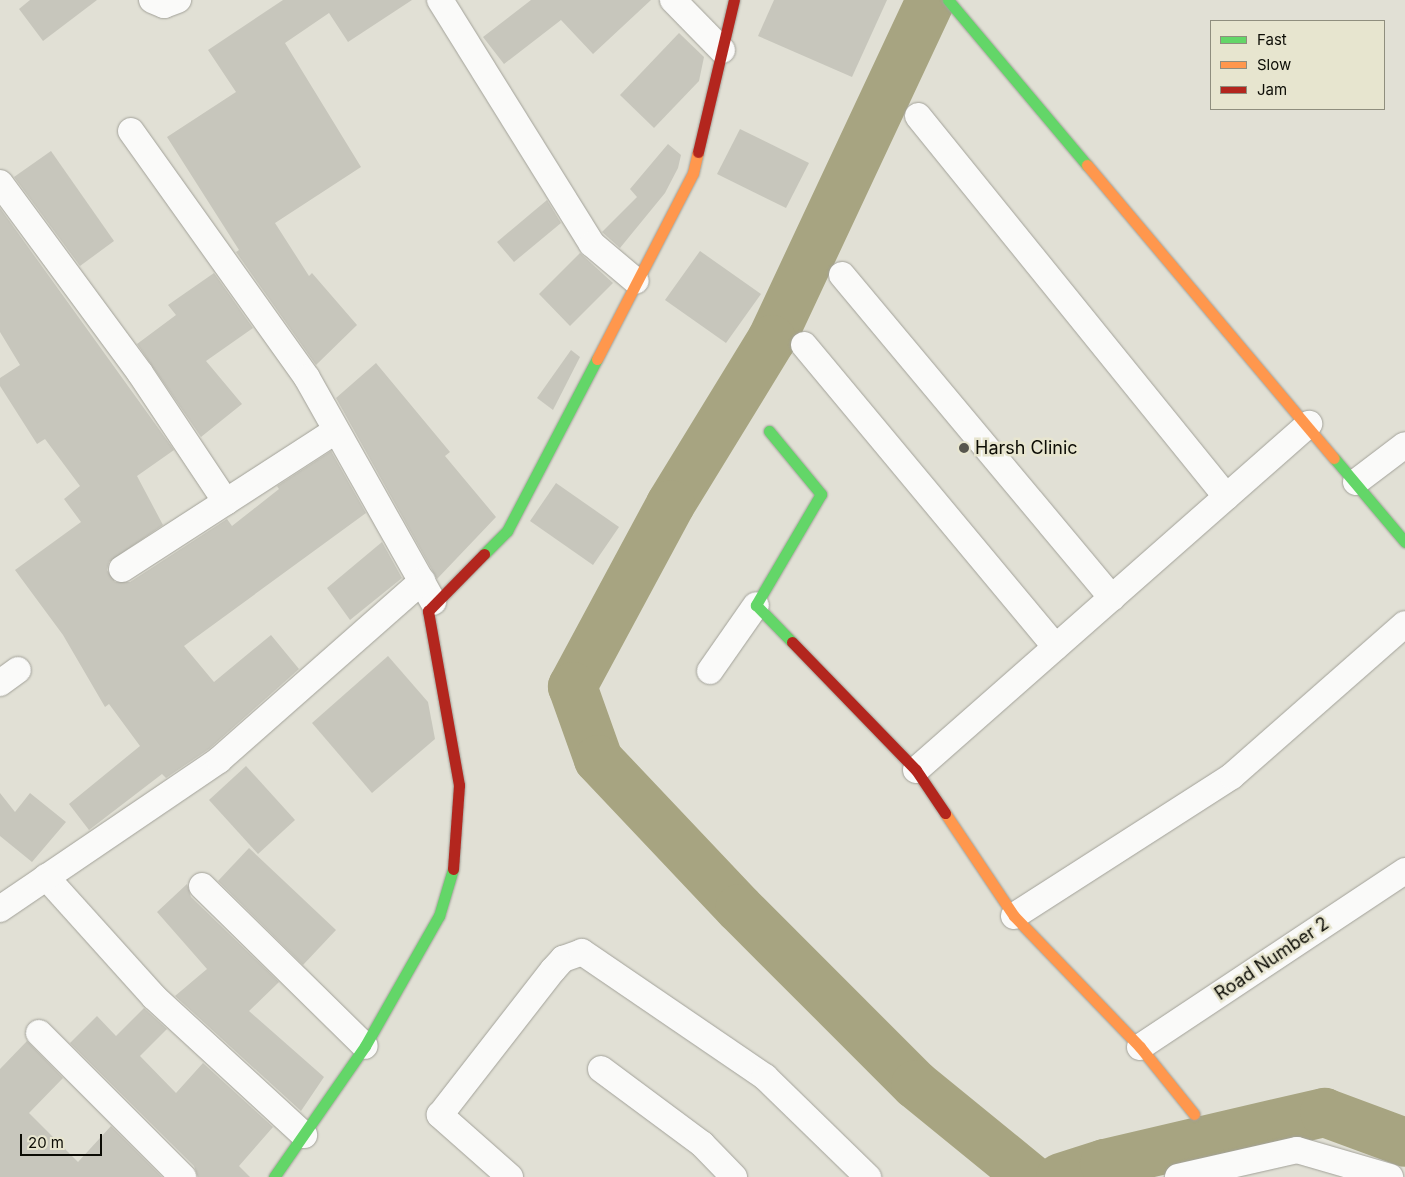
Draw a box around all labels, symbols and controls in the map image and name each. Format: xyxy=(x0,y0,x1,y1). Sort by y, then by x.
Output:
legend xyxy=(1210,20,1385,110)
text: Fast xyxy=(1257,30,1287,49)
text: Slow xyxy=(1257,55,1291,74)
text: Jam xyxy=(1257,80,1287,99)
place label: Harsh Clinic xyxy=(975,437,1078,459)
marker: Harsh Clinic xyxy=(957,441,971,455)
street label: Road Number 2 xyxy=(1211,913,1333,1005)
scale bar xyxy=(22,1124,105,1156)
text: 20 m xyxy=(28,1133,64,1152)

